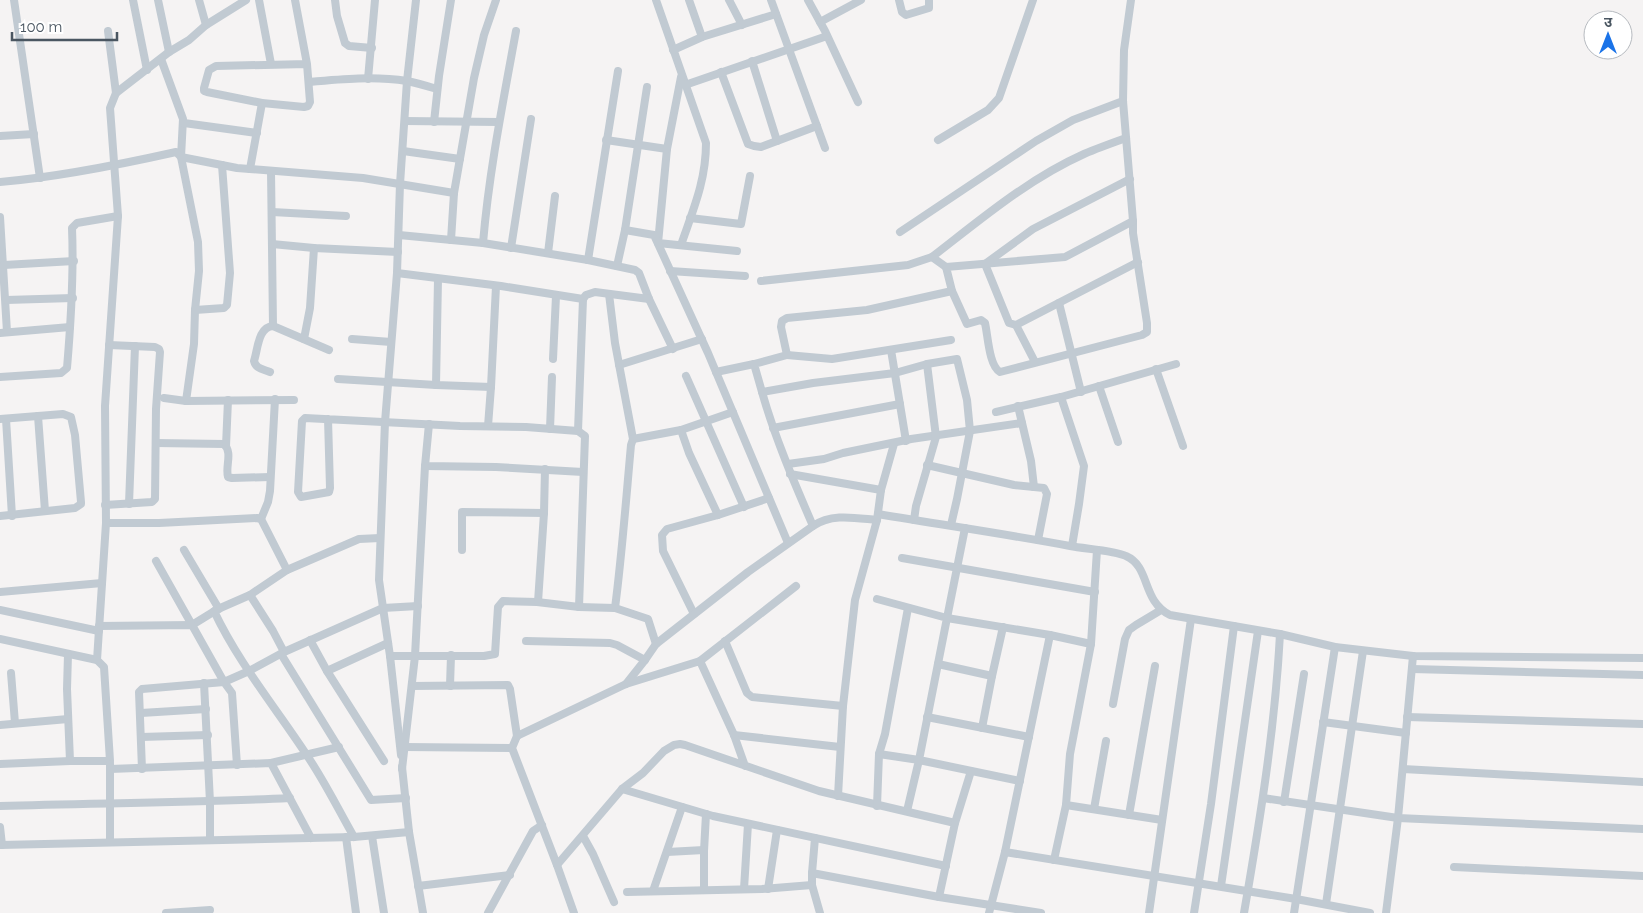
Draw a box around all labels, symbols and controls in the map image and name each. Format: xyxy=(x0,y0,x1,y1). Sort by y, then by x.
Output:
scale bar xyxy=(12,10,118,42)
north arrow xyxy=(1583,10,1633,60)
text: उ xyxy=(1604,14,1613,30)
text: 100 m xyxy=(20,18,62,36)

